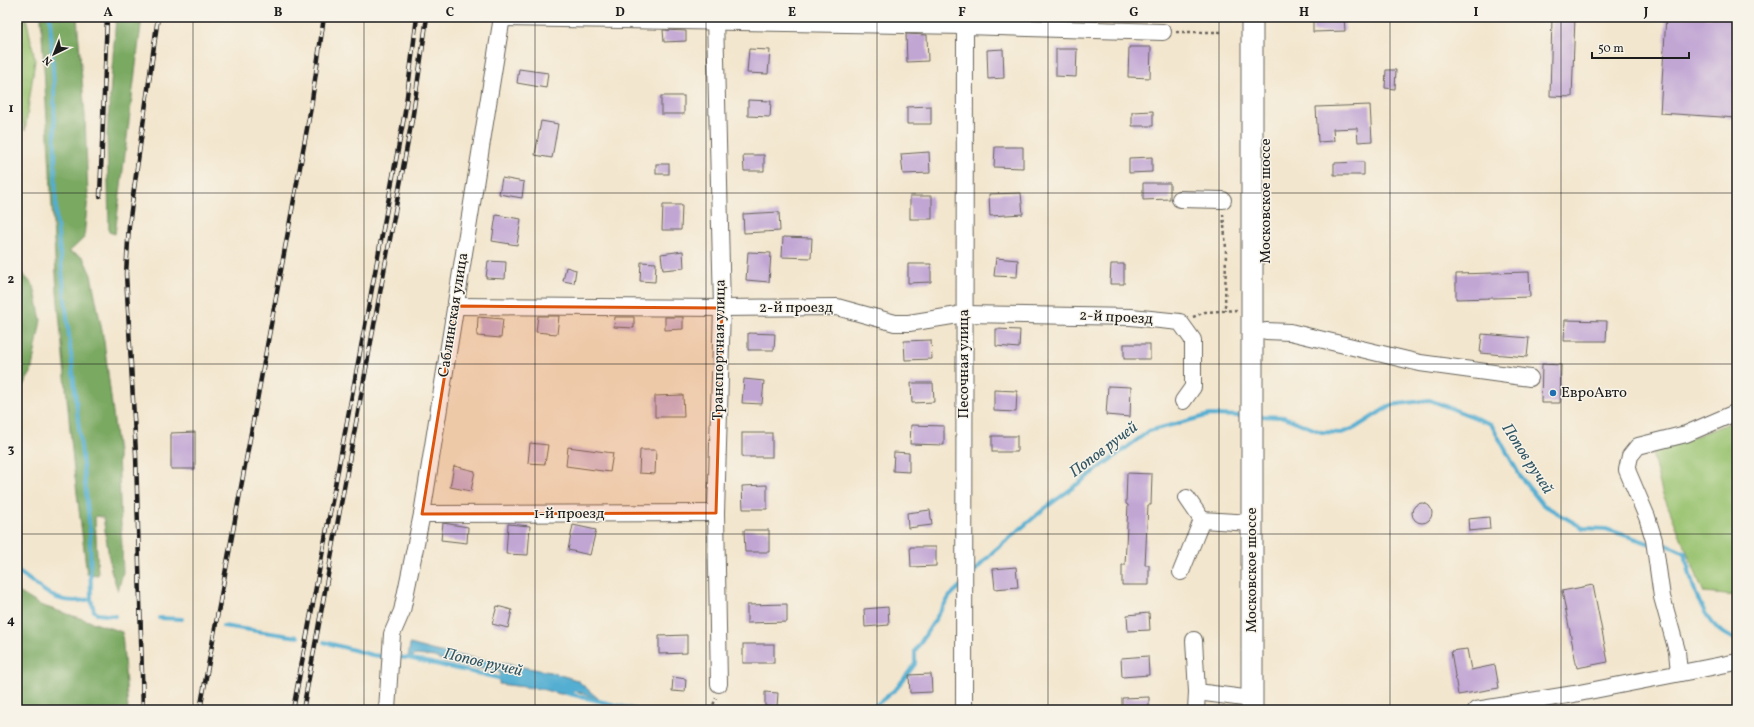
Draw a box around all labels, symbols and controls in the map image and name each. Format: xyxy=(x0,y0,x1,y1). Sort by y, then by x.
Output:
text: A xyxy=(103,4,113,22)
text: B xyxy=(274,4,283,22)
text: C xyxy=(446,4,454,22)
text: D xyxy=(615,4,625,22)
text: E xyxy=(788,4,796,22)
text: F xyxy=(958,4,966,22)
text: G xyxy=(1129,4,1139,22)
text: H xyxy=(1299,4,1309,22)
text: I xyxy=(1474,4,1479,22)
text: J xyxy=(1643,4,1649,22)
north arrow xyxy=(34,34,74,74)
scale bar xyxy=(1592,34,1689,60)
text: 50 m xyxy=(1598,41,1624,57)
text: N xyxy=(40,52,56,68)
text: 1 xyxy=(8,100,14,118)
street label: Московское шоссе xyxy=(1256,138,1277,264)
street label: Саблинская улица xyxy=(434,251,474,379)
text: 2 xyxy=(8,271,15,289)
street label: Транспортная улица xyxy=(708,279,732,421)
street label: 2-й проезд xyxy=(759,298,833,319)
street label: 2-й проезд xyxy=(1079,306,1154,330)
street label: Песочная улица xyxy=(954,309,975,419)
place label: ЕвроАвто xyxy=(1561,383,1627,404)
marker: ЕвроАвто xyxy=(1548,388,1558,398)
water label: Попов ручей xyxy=(1065,417,1143,483)
water label: Попов ручей xyxy=(1496,419,1558,499)
text: 3 xyxy=(8,441,15,459)
street label: 1-й проезд xyxy=(533,504,605,525)
street label: Московское шоссе xyxy=(1242,507,1263,633)
text: 4 xyxy=(7,612,15,630)
water label: Попов ручей xyxy=(441,643,525,683)

